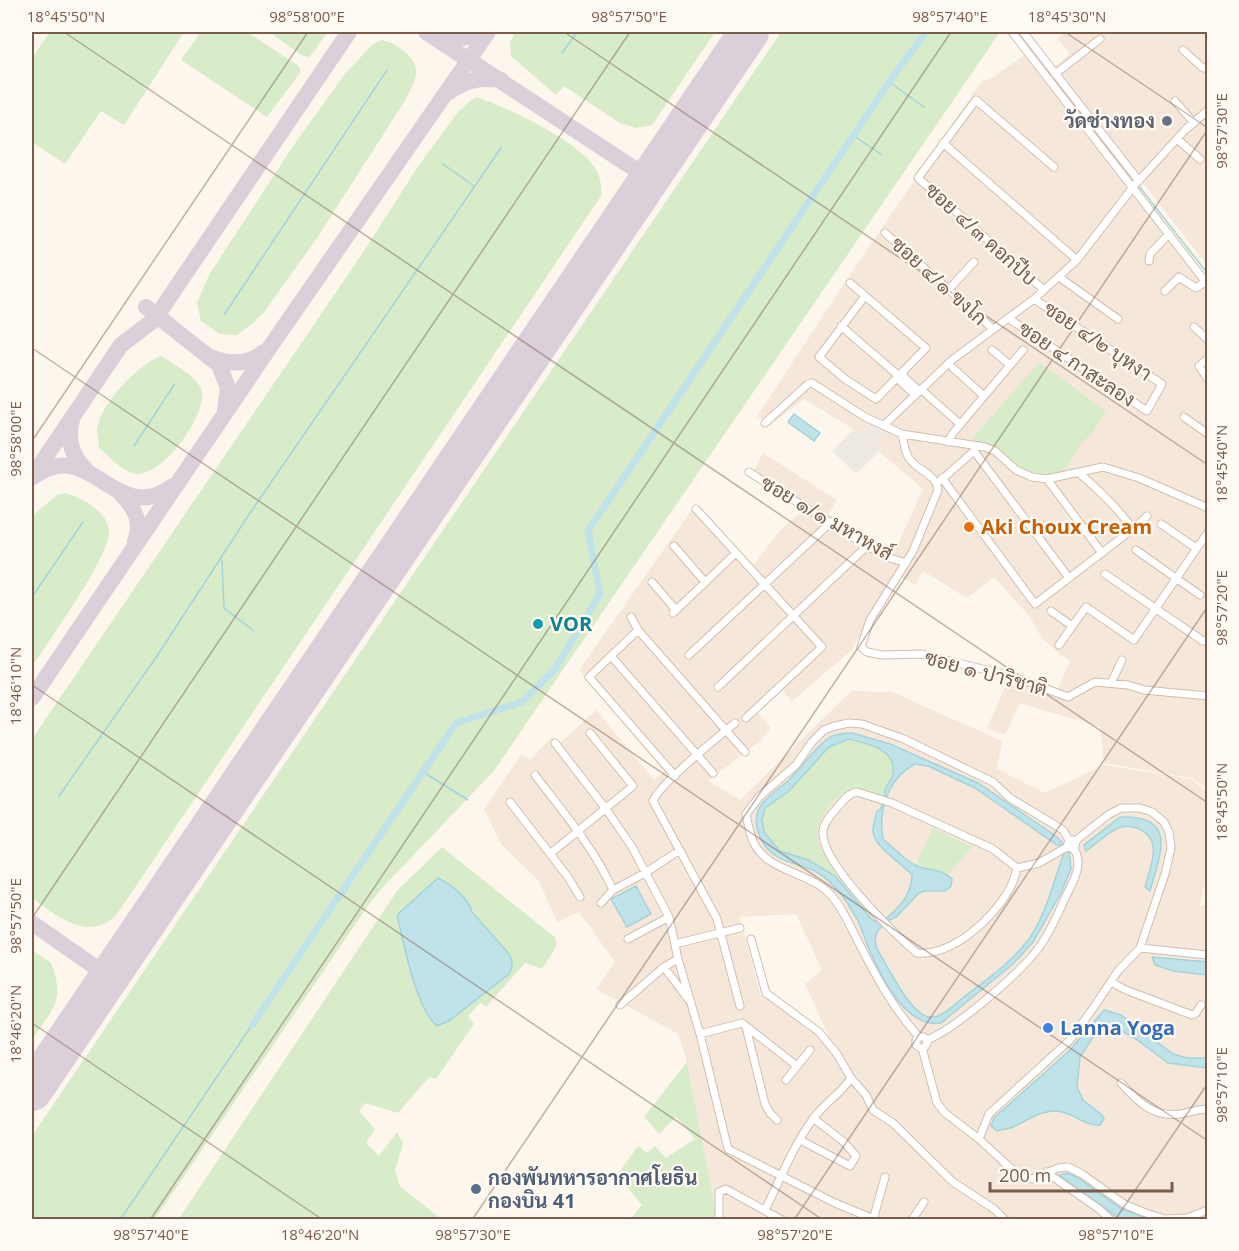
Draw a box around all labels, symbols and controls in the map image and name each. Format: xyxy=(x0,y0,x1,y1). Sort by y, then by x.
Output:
text: 18°45'50"N xyxy=(27,6,105,26)
text: 98°58'00"E xyxy=(269,6,345,26)
text: 98°57'50"E xyxy=(591,6,667,26)
text: 98°57'40"E xyxy=(912,6,988,26)
text: 18°45'30"N xyxy=(1028,6,1106,26)
text: 98°57'30"E xyxy=(1211,93,1231,169)
place label: วัดช่างทอง xyxy=(1064,107,1155,134)
marker: วัดช่างทอง xyxy=(1160,114,1174,128)
street label: ซอย ๔/๓ ดอกปีบ xyxy=(920,176,1043,291)
street label: ซอย ๔/๑ ฃงโก xyxy=(885,230,993,331)
street label: ซอย ๔/๒ บุหงา xyxy=(1038,294,1158,388)
street label: ซอย ๔ กาสะลอง xyxy=(1014,315,1141,413)
text: 98°58'00"E xyxy=(5,401,25,477)
text: 18°45'40"N xyxy=(1211,425,1231,503)
street label: ซอย ๑/๑ มหาหงส์ xyxy=(756,469,898,566)
place label: Aki Choux Cream xyxy=(981,513,1152,540)
marker: Aki Choux Cream xyxy=(962,520,976,534)
text: 98°57'20"E xyxy=(1211,570,1231,646)
place label: VOR xyxy=(550,610,593,637)
marker: VOR xyxy=(531,617,545,631)
street label: ซอย ๑ ปาริชาติ xyxy=(922,643,1050,702)
text: 18°46'10"N xyxy=(5,647,25,725)
text: 18°45'50"N xyxy=(1211,763,1231,841)
text: 98°57'50"E xyxy=(5,878,25,954)
text: 18°46'20"N xyxy=(5,985,25,1063)
place label: Lanna Yoga xyxy=(1060,1014,1175,1041)
marker: Lanna Yoga xyxy=(1041,1021,1055,1035)
text: 98°57'10"E xyxy=(1211,1047,1231,1123)
scale bar xyxy=(990,1155,1172,1193)
text: 200 m xyxy=(999,1163,1051,1187)
place label: กองพันทหารอากาศโยธิน กองบิน 41 xyxy=(488,1164,697,1214)
marker: กองพันทหารอากาศโยธิน กองบิน 41 xyxy=(469,1182,483,1196)
text: 98°57'40"E xyxy=(113,1224,189,1244)
text: 18°46'20"N xyxy=(281,1224,359,1244)
text: 98°57'30"E xyxy=(435,1224,511,1244)
text: 98°57'20"E xyxy=(757,1224,833,1244)
text: 98°57'10"E xyxy=(1078,1224,1154,1244)

